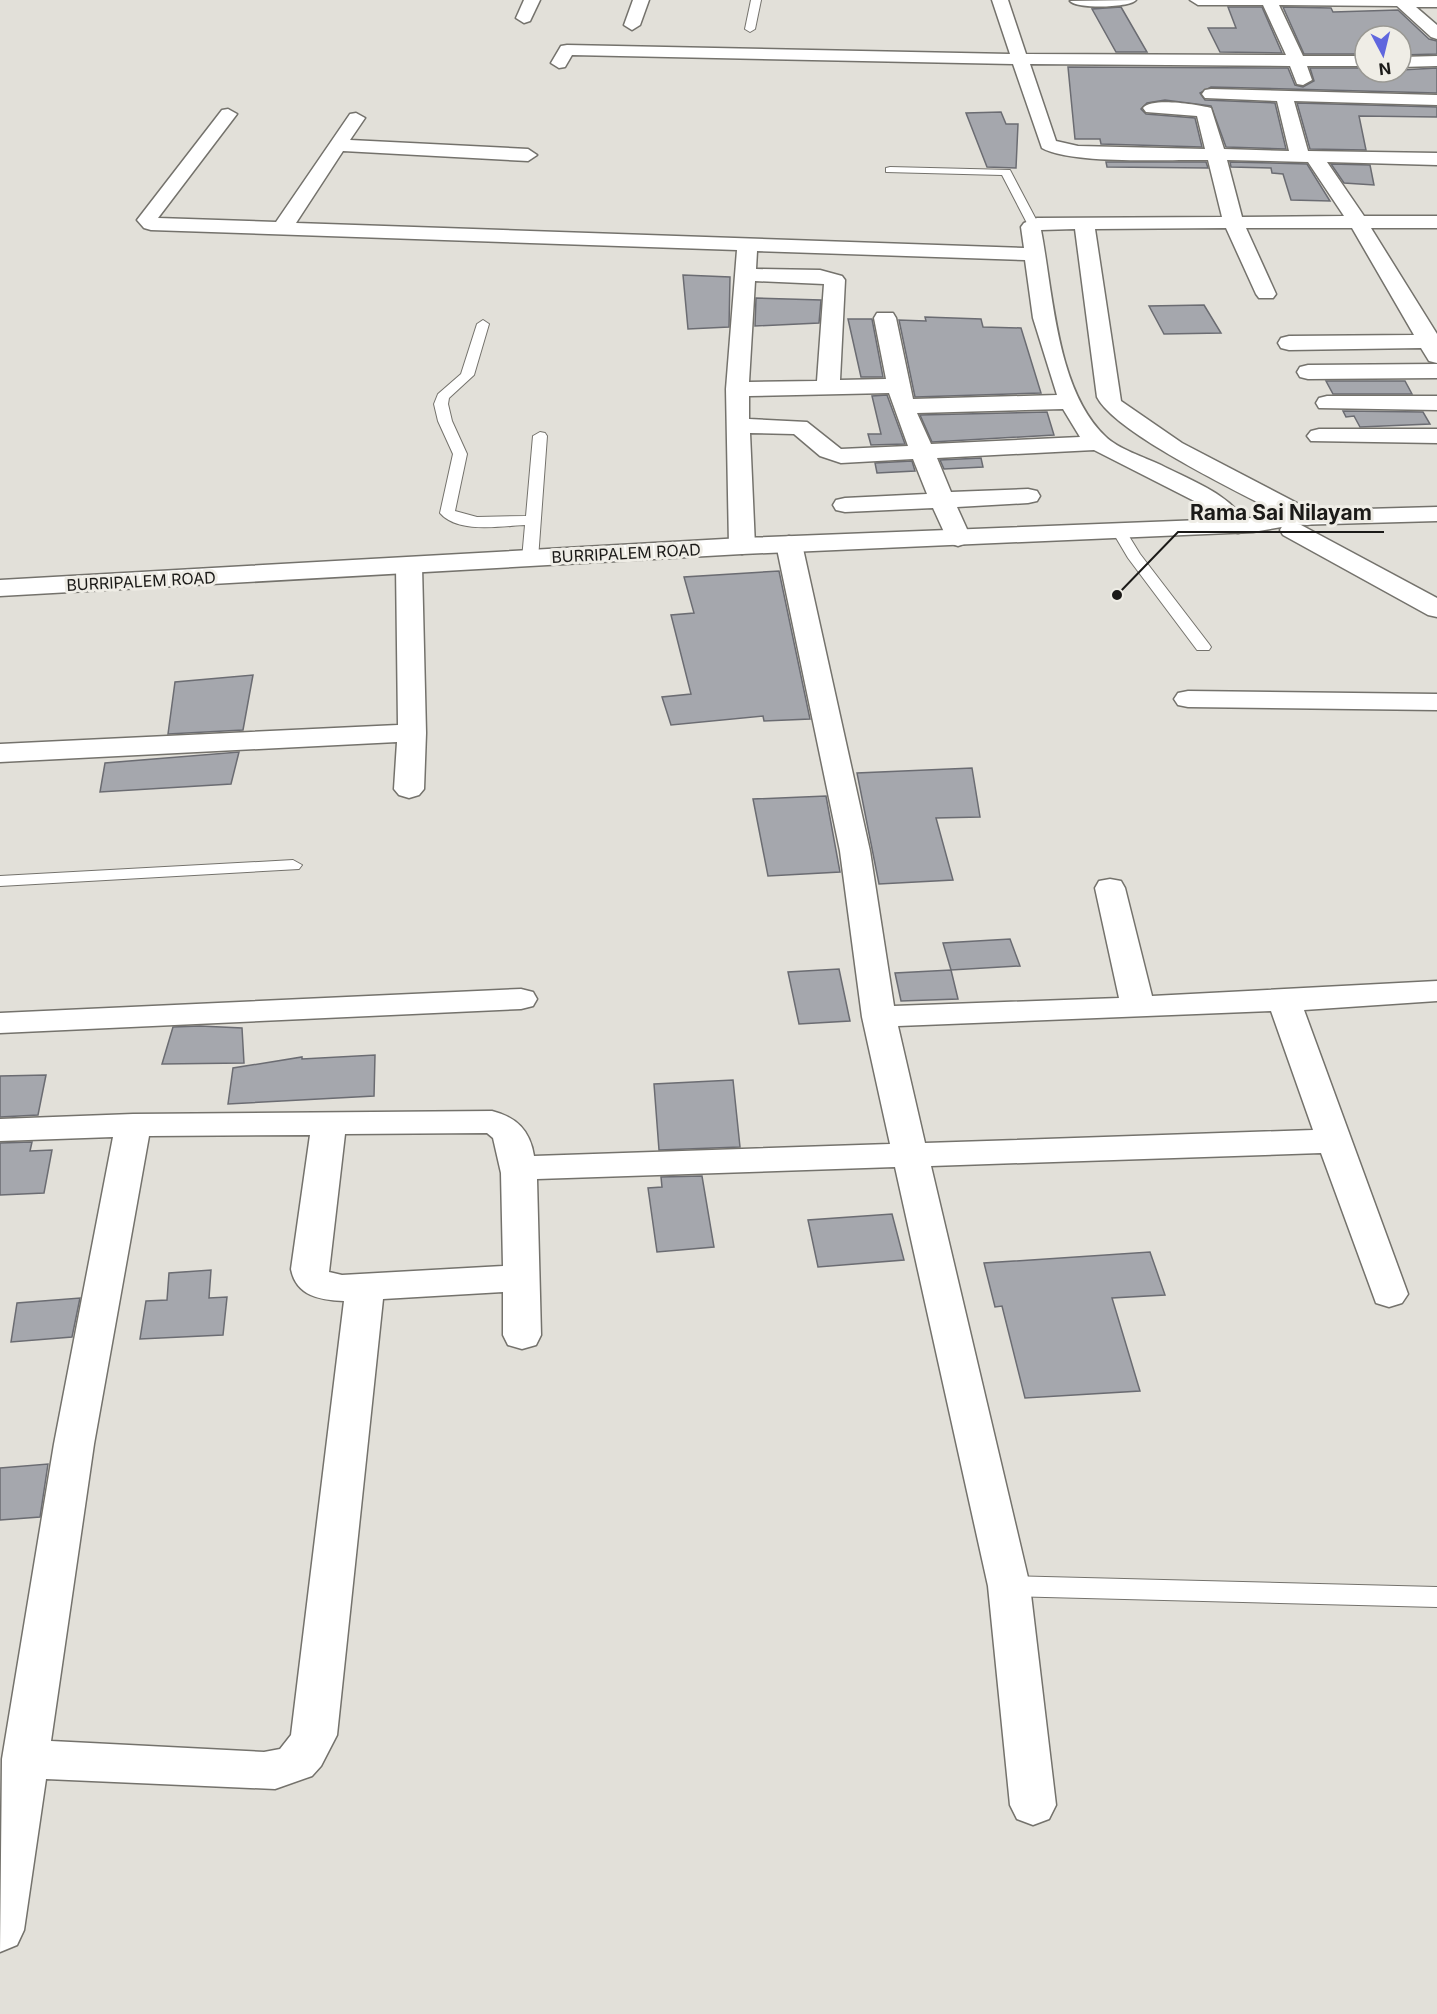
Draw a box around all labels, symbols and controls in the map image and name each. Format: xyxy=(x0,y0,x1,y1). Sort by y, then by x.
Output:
north arrow xyxy=(1353,24,1413,84)
text: N xyxy=(1378,58,1392,80)
callout: Rama Sai Nilayam xyxy=(1178,493,1384,532)
text: Rama Sai Nilayam xyxy=(1190,500,1372,525)
street label: BURRIPALEM ROAD xyxy=(551,539,701,567)
street label: BURRIPALEM ROAD xyxy=(66,567,216,595)

